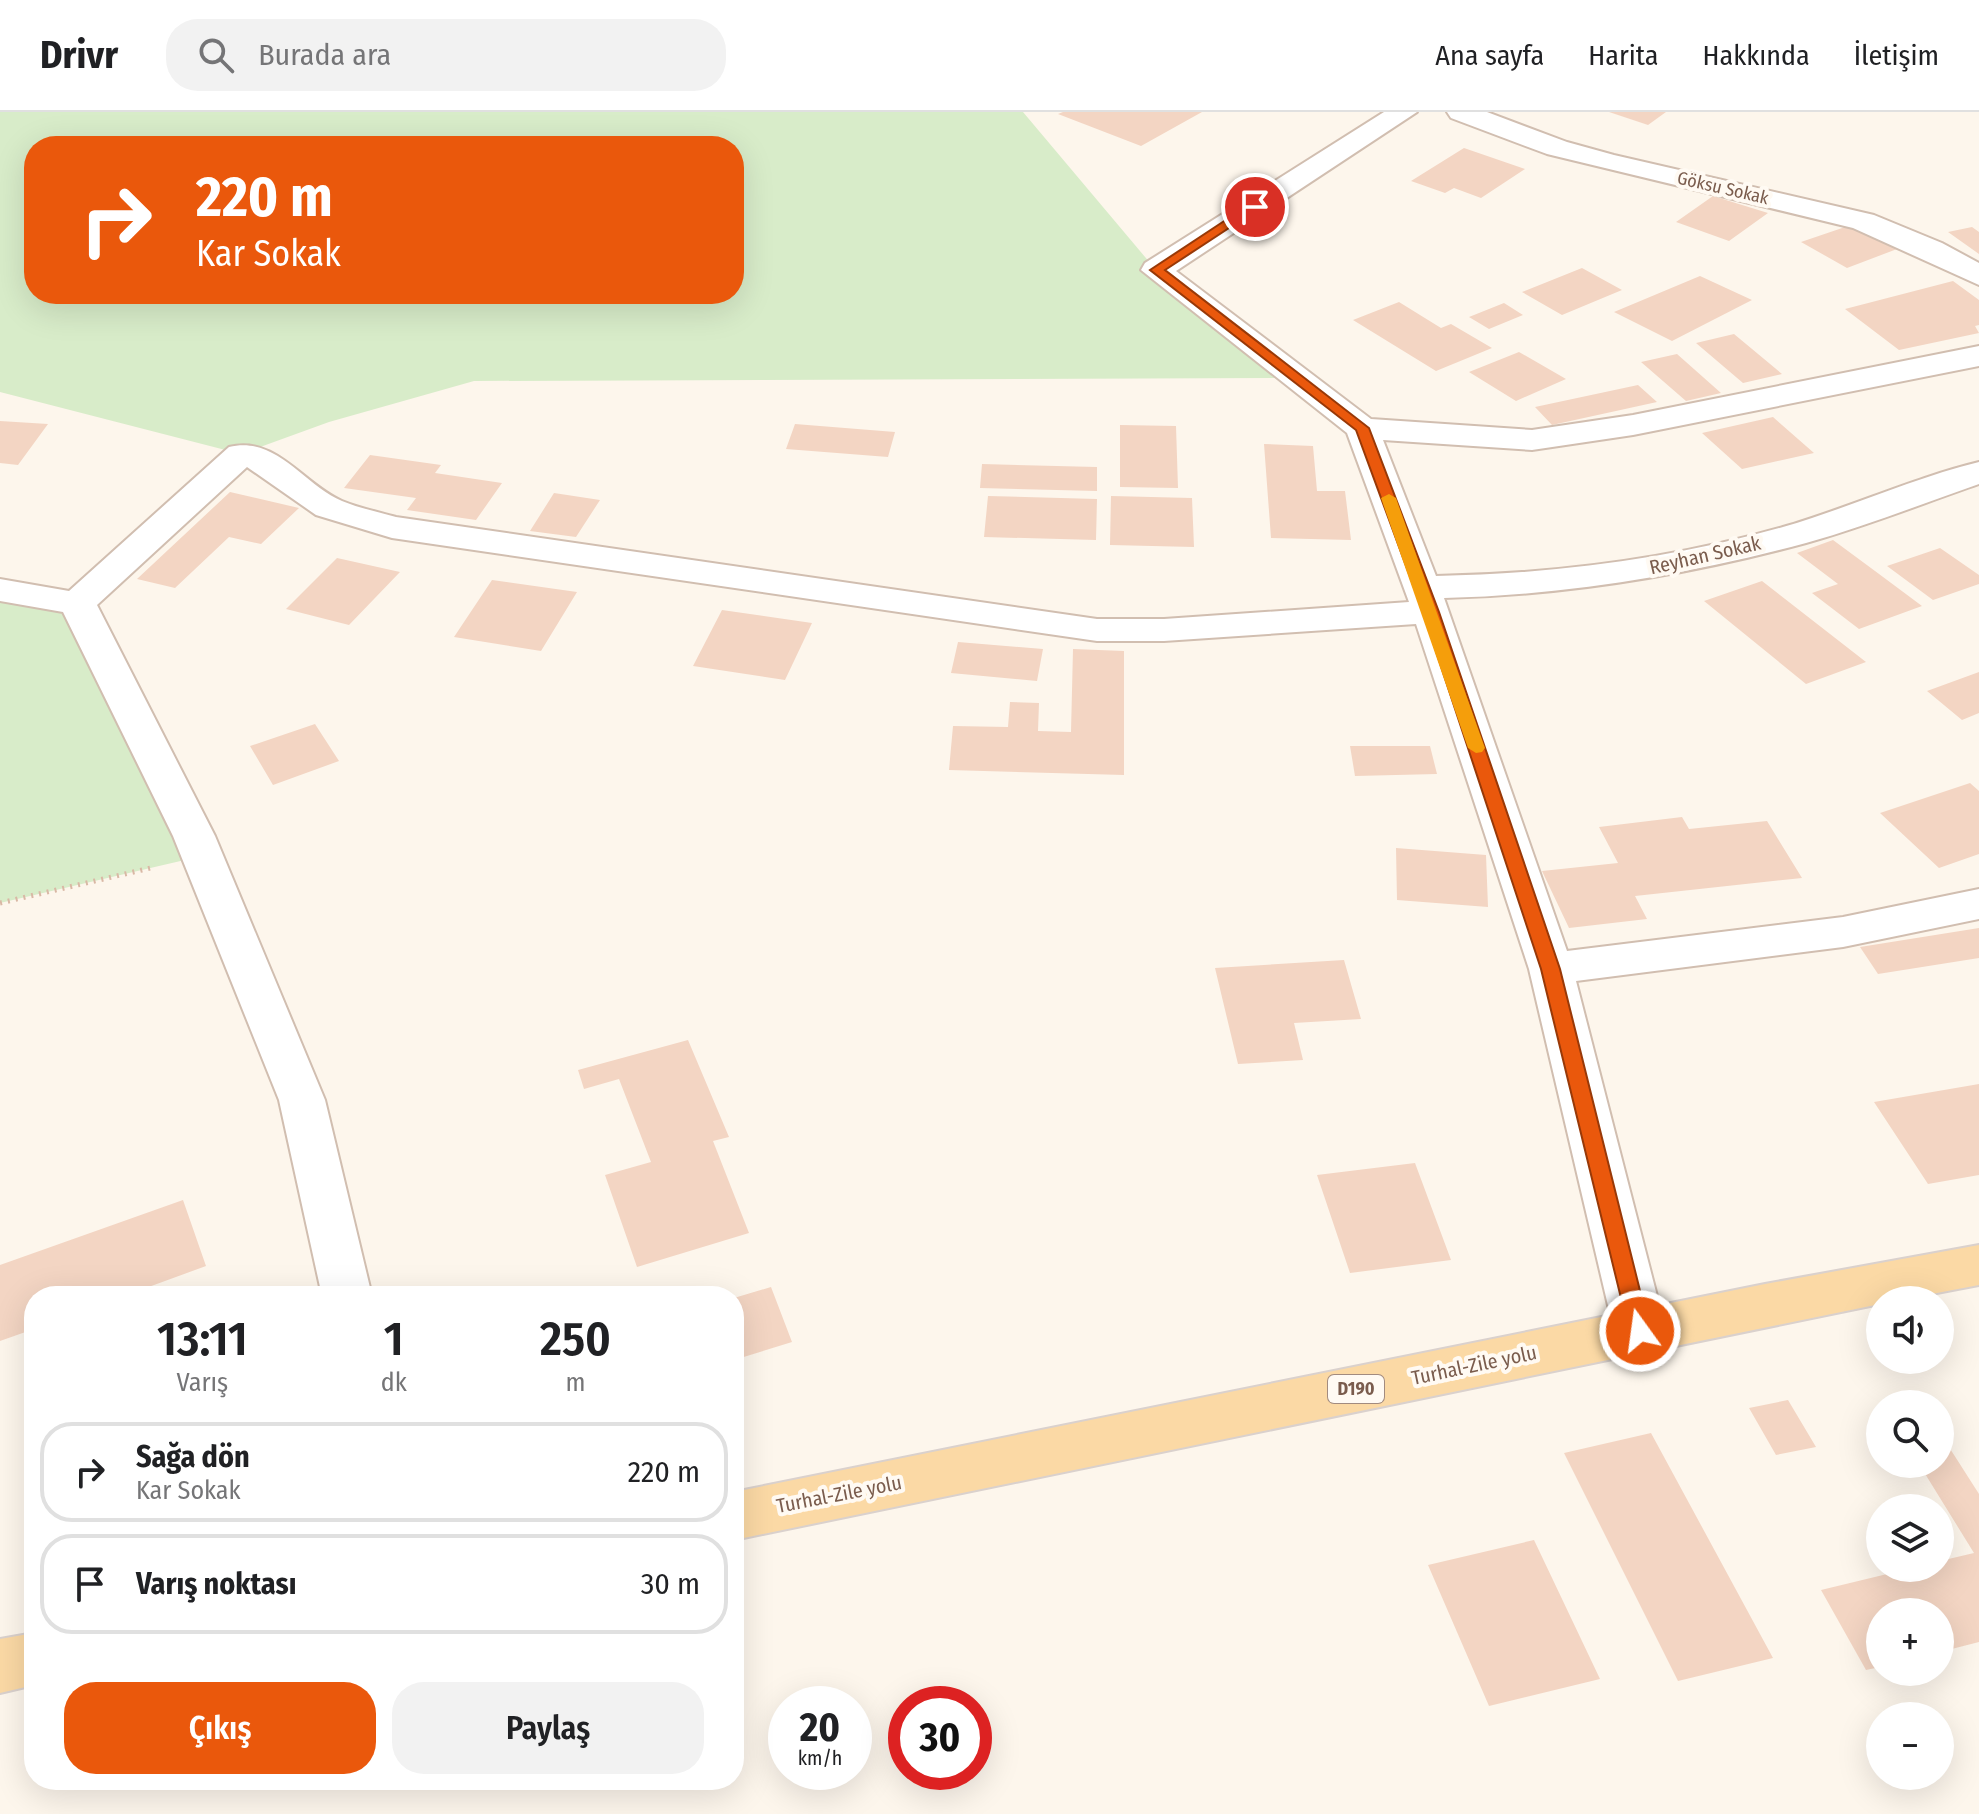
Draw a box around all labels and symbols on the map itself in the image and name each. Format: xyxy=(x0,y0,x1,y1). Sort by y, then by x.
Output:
street label: Göksu Sokak xyxy=(1675,167,1771,209)
pin xyxy=(1221,173,1289,241)
street label: Reyhan Sokak xyxy=(1647,530,1764,579)
position arrow xyxy=(1598,1289,1682,1373)
street label: Turhal-Zile yolu xyxy=(1409,1340,1539,1390)
road number: D190 xyxy=(1328,1375,1384,1403)
street label: Turhal-Zile yolu xyxy=(774,1470,904,1518)
speed limit sign: 30 xyxy=(888,1686,992,1790)

